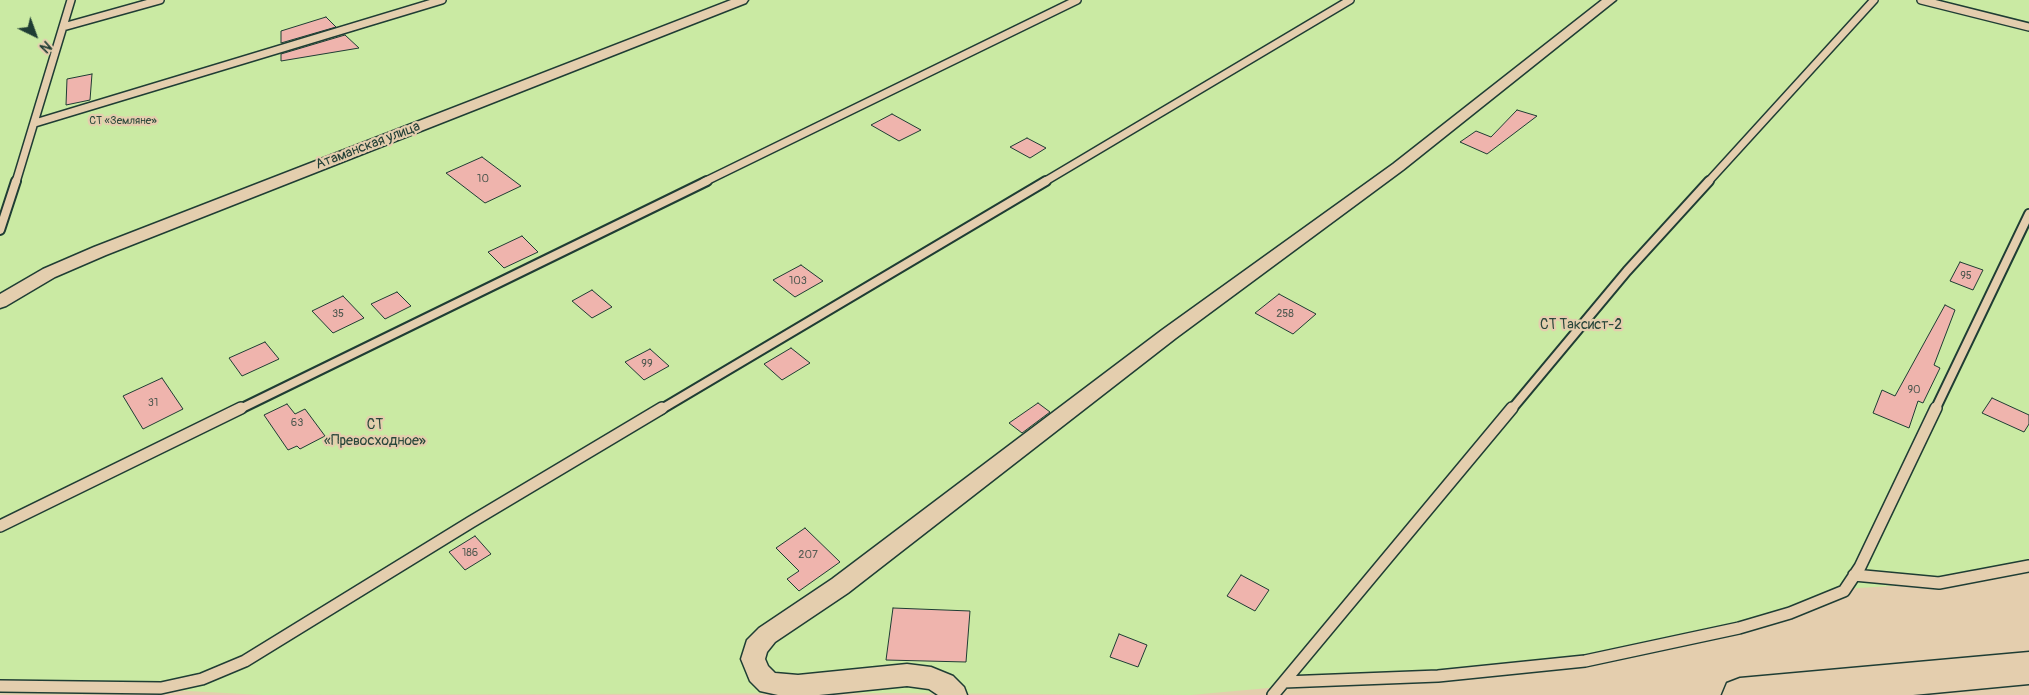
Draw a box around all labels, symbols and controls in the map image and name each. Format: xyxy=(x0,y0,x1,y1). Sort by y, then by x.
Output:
north arrow xyxy=(10,10,60,60)
text: N xyxy=(36,37,55,56)
park label: СТ «Земляне» xyxy=(89,114,157,128)
street label: Атаманская улица xyxy=(313,118,423,174)
house number: 10 xyxy=(477,172,489,186)
house number: 95 xyxy=(1960,269,1972,283)
house number: 103 xyxy=(789,274,807,288)
house number: 35 xyxy=(332,307,344,321)
house number: 258 xyxy=(1276,307,1294,321)
park label: СТ Таксист-2 xyxy=(1540,317,1622,333)
house number: 99 xyxy=(641,357,653,371)
house number: 90 xyxy=(1907,383,1921,397)
house number: 31 xyxy=(148,396,158,410)
house number: 63 xyxy=(291,416,303,430)
park label: СТ «Превосходное» xyxy=(324,417,426,450)
house number: 186 xyxy=(462,546,478,560)
house number: 207 xyxy=(798,548,818,562)

